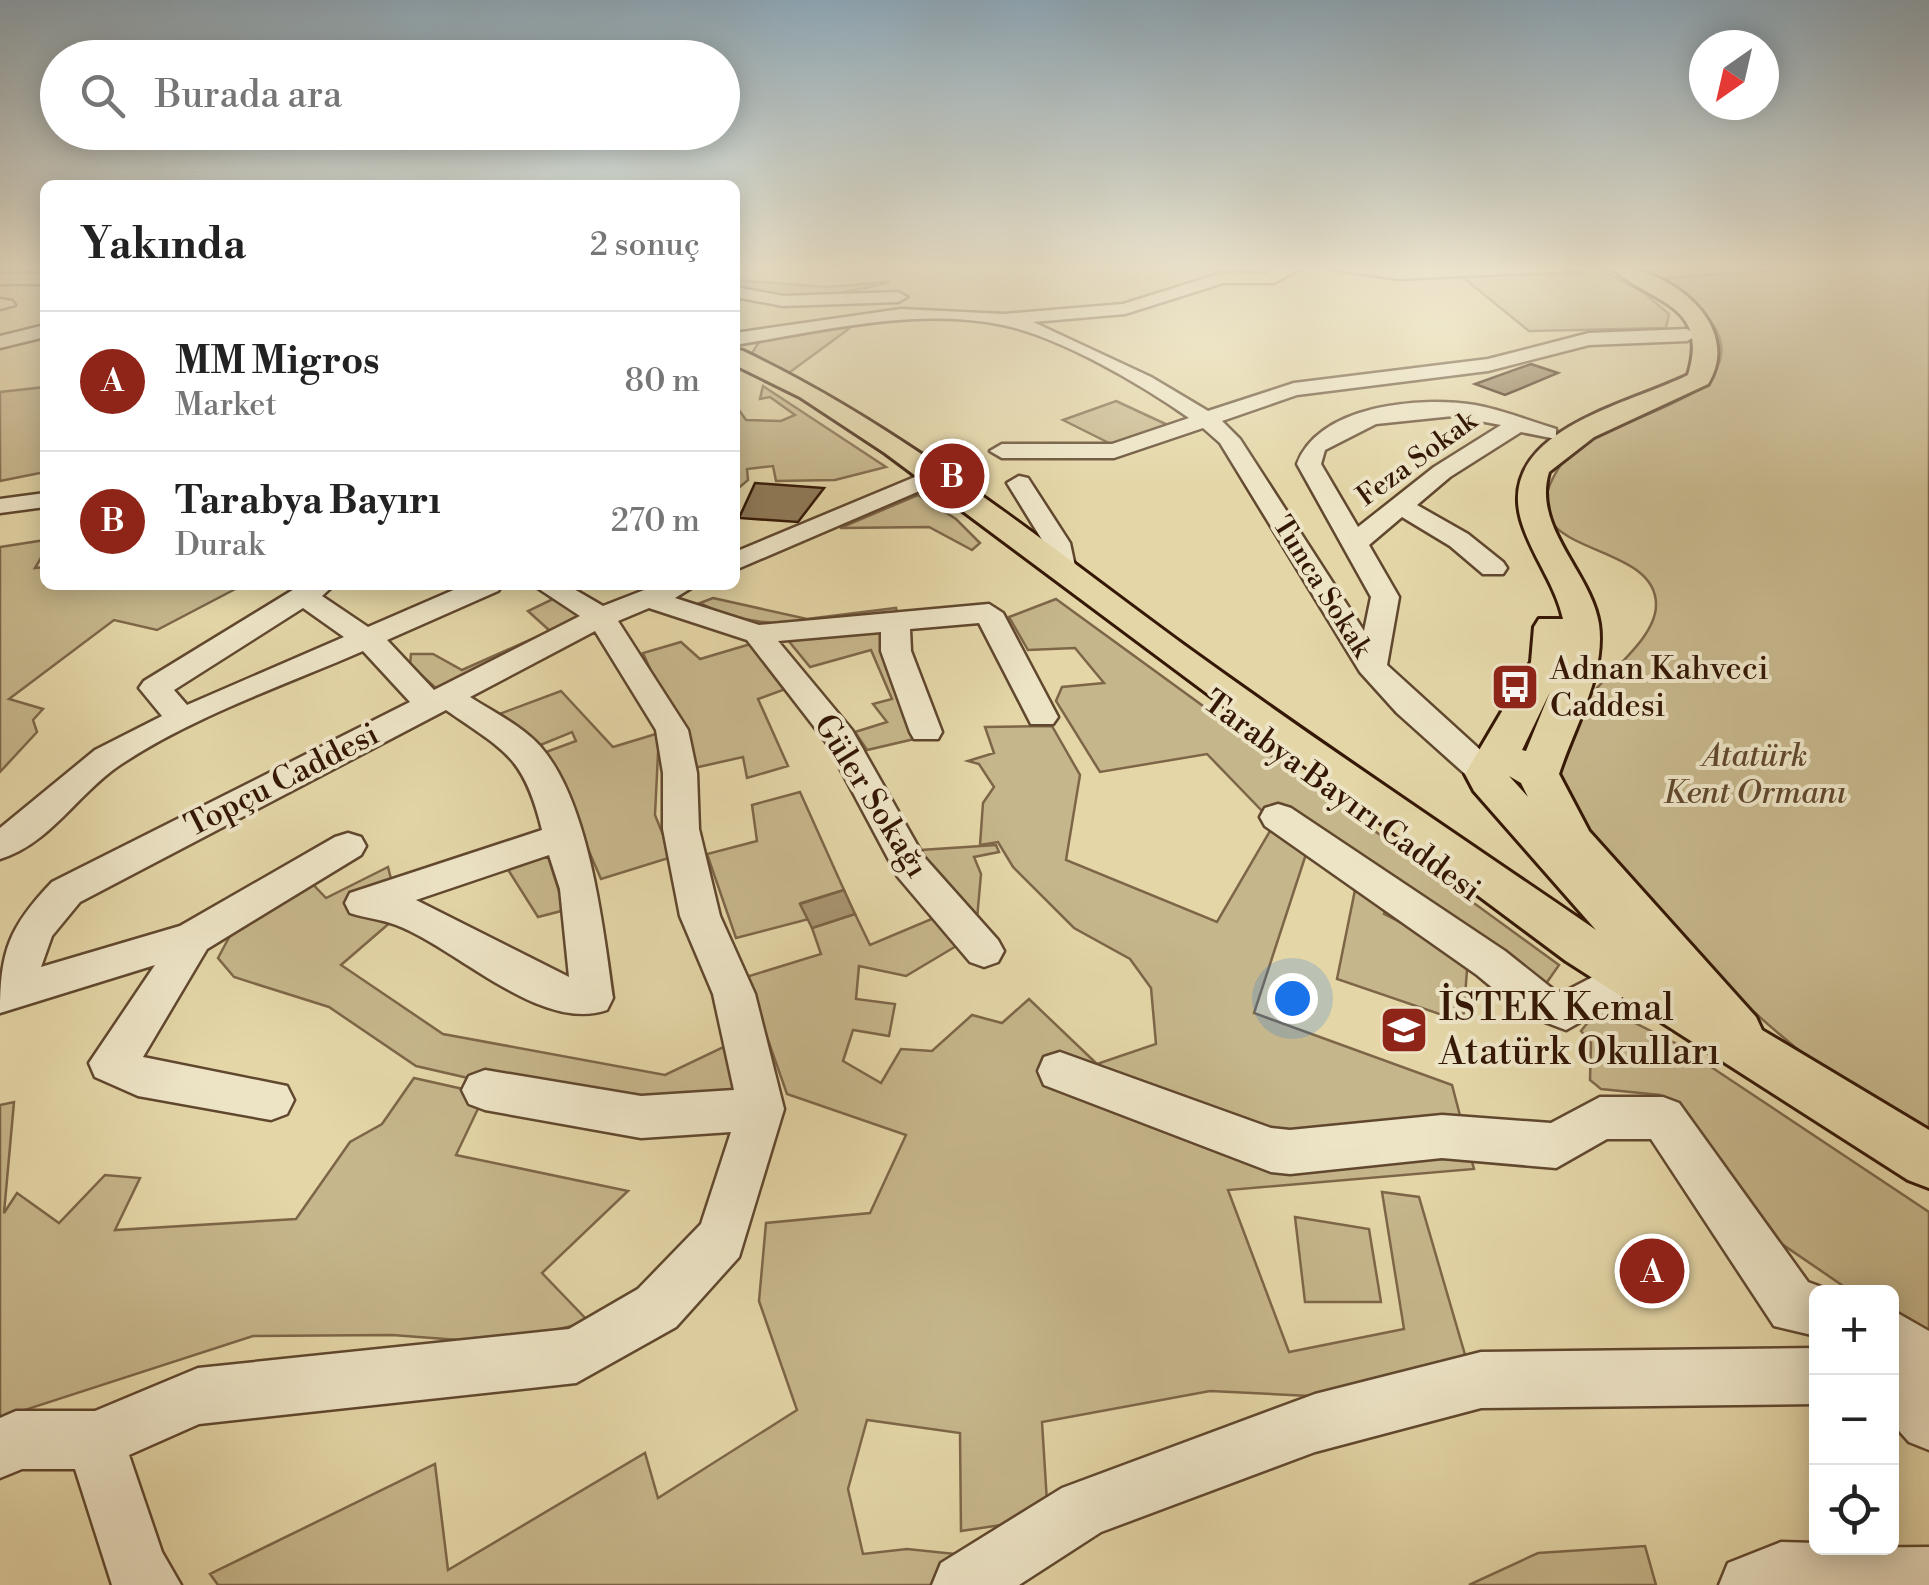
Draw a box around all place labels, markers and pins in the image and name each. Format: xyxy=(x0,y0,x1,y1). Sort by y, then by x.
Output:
pin: B xyxy=(920,438,984,514)
place label: Adnan Kahveci Caddesi xyxy=(1549,649,1768,726)
bus stop icon: Adnan Kahveci Caddesi xyxy=(1489,661,1541,713)
place label: İSTEK Kemal Atatürk Okulları xyxy=(1438,982,1720,1076)
school or university icon: İSTEK Kemal Atatürk Okulları xyxy=(1378,1004,1430,1056)
pin: A xyxy=(1620,1234,1684,1308)

